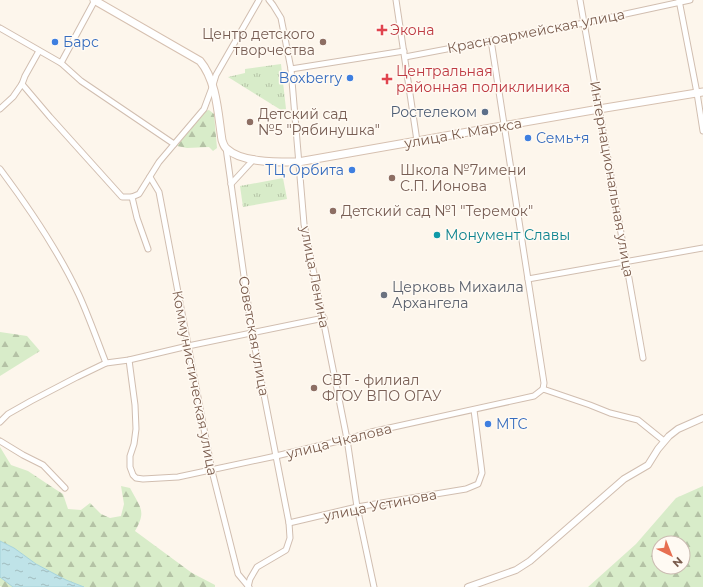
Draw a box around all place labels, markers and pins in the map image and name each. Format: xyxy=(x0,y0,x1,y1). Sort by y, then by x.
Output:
place label: Экона xyxy=(390,21,434,39)
place label: Центр детского творчества xyxy=(202,25,315,59)
marker: Экона xyxy=(377,25,387,35)
place label: Барс xyxy=(63,33,99,51)
marker: Барс xyxy=(50,37,60,47)
marker: Центр детского творчества xyxy=(318,37,328,47)
place label: Центральная районная поликлиника xyxy=(396,62,570,96)
place label: Boxberry xyxy=(279,69,342,87)
marker: Boxberry xyxy=(345,73,355,83)
marker: Центральная районная поликлиника xyxy=(381,73,393,85)
place label: Ростелеком xyxy=(390,103,477,121)
place label: Детский сад №5 "Рябинушка" xyxy=(258,105,380,139)
marker: Ростелеком xyxy=(480,107,490,117)
marker: Детский сад №5 "Рябинушка" xyxy=(245,117,255,127)
place label: Семь+я xyxy=(536,129,590,147)
marker: Семь+я xyxy=(523,133,533,143)
place label: ТЦ Орбита xyxy=(265,161,344,179)
place label: Школа №7имени С.П. Ионова xyxy=(400,161,526,195)
marker: ТЦ Орбита xyxy=(347,165,357,175)
marker: Школа №7имени С.П. Ионова xyxy=(387,173,397,183)
place label: Детский сад №1 "Теремок" xyxy=(341,202,533,220)
marker: Детский сад №1 "Теремок" xyxy=(328,206,338,216)
place label: Монумент Славы xyxy=(445,226,570,244)
marker: Монумент Славы xyxy=(432,230,442,240)
place label: Церковь Михаила Архангела xyxy=(392,278,524,312)
marker: Церковь Михаила Архангела xyxy=(379,290,389,300)
place label: СВТ - филиал ФГОУ ВПО ОГАУ xyxy=(322,371,442,405)
marker: СВТ - филиал ФГОУ ВПО ОГАУ xyxy=(309,383,319,393)
place label: МТС xyxy=(496,415,528,433)
marker: МТС xyxy=(483,419,493,429)

